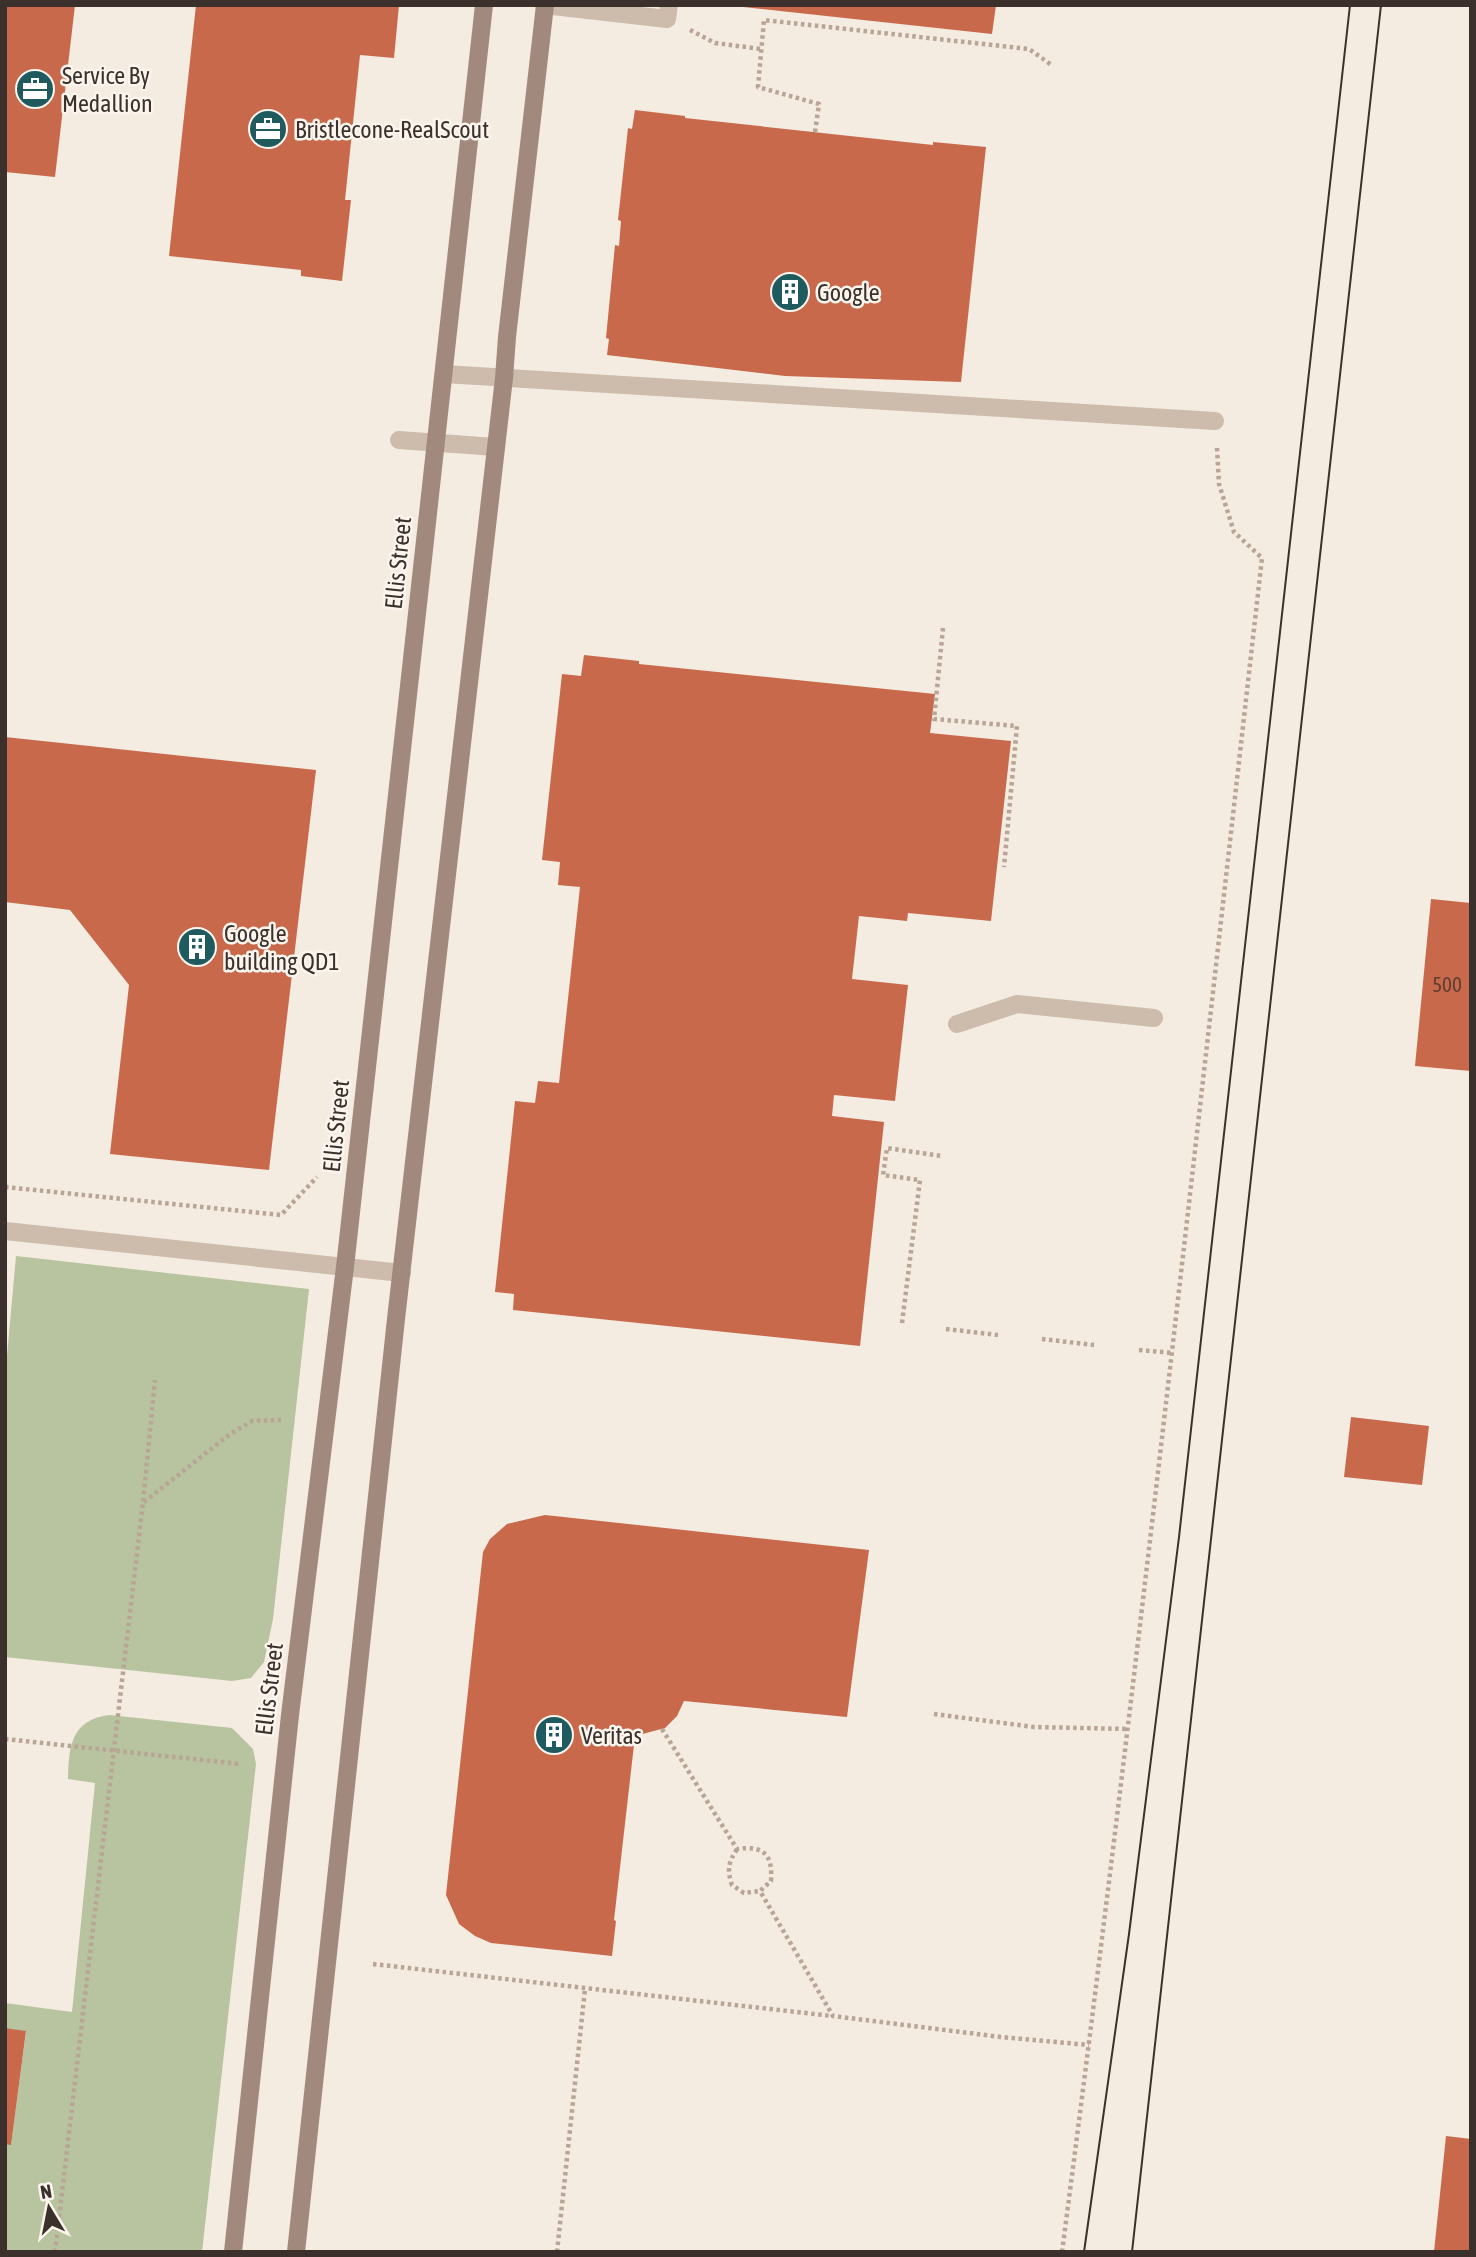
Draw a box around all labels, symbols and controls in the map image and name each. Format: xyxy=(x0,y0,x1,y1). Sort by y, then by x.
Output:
place label: Service By Medallion xyxy=(62,62,153,117)
office icon: Service By Medallion xyxy=(14,68,56,110)
office icon: Bristlecone-RealScout xyxy=(247,108,289,150)
place label: Bristlecone-RealScout xyxy=(295,116,489,143)
building icon: Google xyxy=(769,271,811,313)
place label: Google xyxy=(817,279,880,306)
street label: Ellis Street xyxy=(380,515,416,611)
place label: Google building QD1 xyxy=(224,920,340,975)
building icon: Google building QD1 xyxy=(176,926,218,968)
house number: 500 xyxy=(1432,972,1462,996)
street label: Ellis Street xyxy=(318,1078,354,1174)
street label: Ellis Street xyxy=(250,1641,288,1737)
building icon: Veritas xyxy=(533,1714,575,1756)
place label: Veritas xyxy=(581,1722,642,1749)
north arrow xyxy=(14,2173,84,2243)
text: N xyxy=(39,2179,53,2203)

